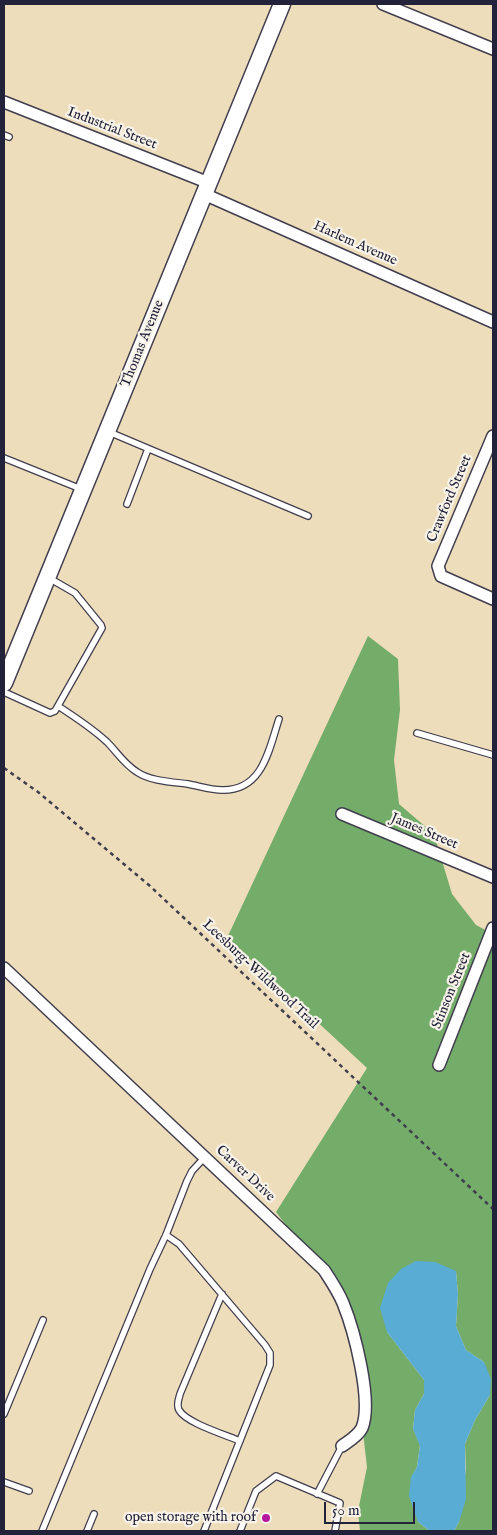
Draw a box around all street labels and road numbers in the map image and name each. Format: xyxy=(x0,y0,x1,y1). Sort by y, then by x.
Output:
street label: Industrial Street xyxy=(65,104,159,154)
street label: Harlem Avenue xyxy=(310,218,400,270)
street label: Thomas Avenue xyxy=(118,298,168,390)
street label: Crawford Street xyxy=(424,453,476,545)
street label: James Street xyxy=(388,810,460,854)
street label: Leesburg-Wildwood Trail xyxy=(198,917,322,1033)
street label: Stinson Street xyxy=(429,950,475,1032)
street label: Carver Drive xyxy=(212,1142,278,1206)

